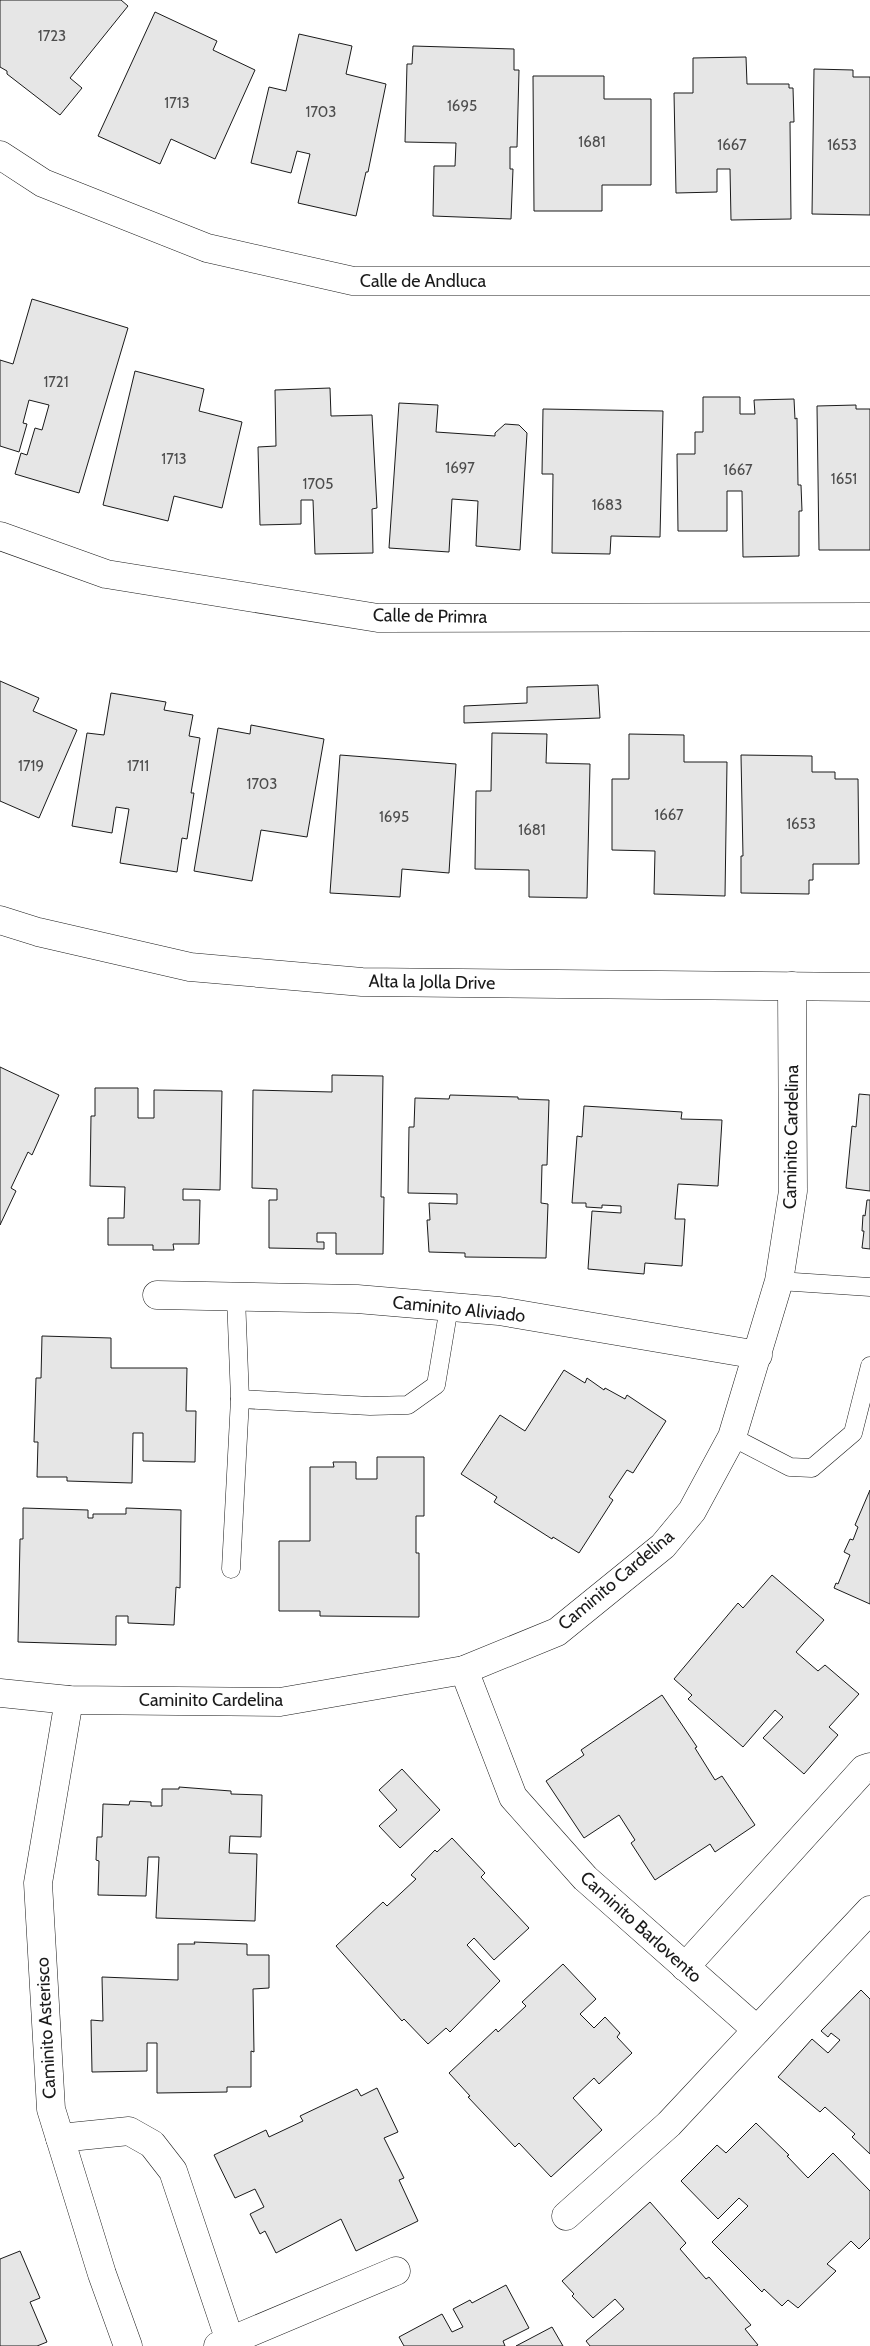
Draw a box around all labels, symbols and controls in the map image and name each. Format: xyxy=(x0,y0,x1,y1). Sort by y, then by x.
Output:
house number: 1723 xyxy=(38,27,66,45)
house number: 1713 xyxy=(164,94,190,112)
house number: 1695 xyxy=(447,97,477,115)
house number: 1703 xyxy=(306,103,336,121)
house number: 1681 xyxy=(578,133,606,151)
house number: 1667 xyxy=(717,136,747,154)
house number: 1653 xyxy=(827,136,857,154)
street label: Calle de Andluca xyxy=(360,270,487,292)
house number: 1721 xyxy=(43,373,69,391)
house number: 1713 xyxy=(161,450,187,468)
house number: 1697 xyxy=(445,459,475,477)
house number: 1667 xyxy=(723,461,753,479)
house number: 1651 xyxy=(831,470,857,488)
house number: 1705 xyxy=(303,475,333,493)
house number: 1683 xyxy=(592,496,622,514)
street label: Calle de Primra xyxy=(373,604,488,628)
house number: 1719 xyxy=(18,757,44,775)
house number: 1711 xyxy=(127,757,149,775)
house number: 1703 xyxy=(247,775,277,793)
house number: 1667 xyxy=(654,806,684,824)
house number: 1695 xyxy=(379,808,409,826)
house number: 1653 xyxy=(786,815,816,833)
house number: 1681 xyxy=(518,821,546,839)
street label: Alta la Jolla Drive xyxy=(369,970,495,994)
street label: Caminito Cardelina xyxy=(779,1064,803,1209)
street label: Caminito Aliviado xyxy=(392,1291,527,1327)
street label: Caminito Cardelina xyxy=(554,1525,679,1635)
street label: Caminito Cardelina xyxy=(139,1689,284,1711)
street label: Caminito Barlovento xyxy=(576,1867,706,1987)
street label: Caminito Asterisco xyxy=(31,1957,61,2099)

